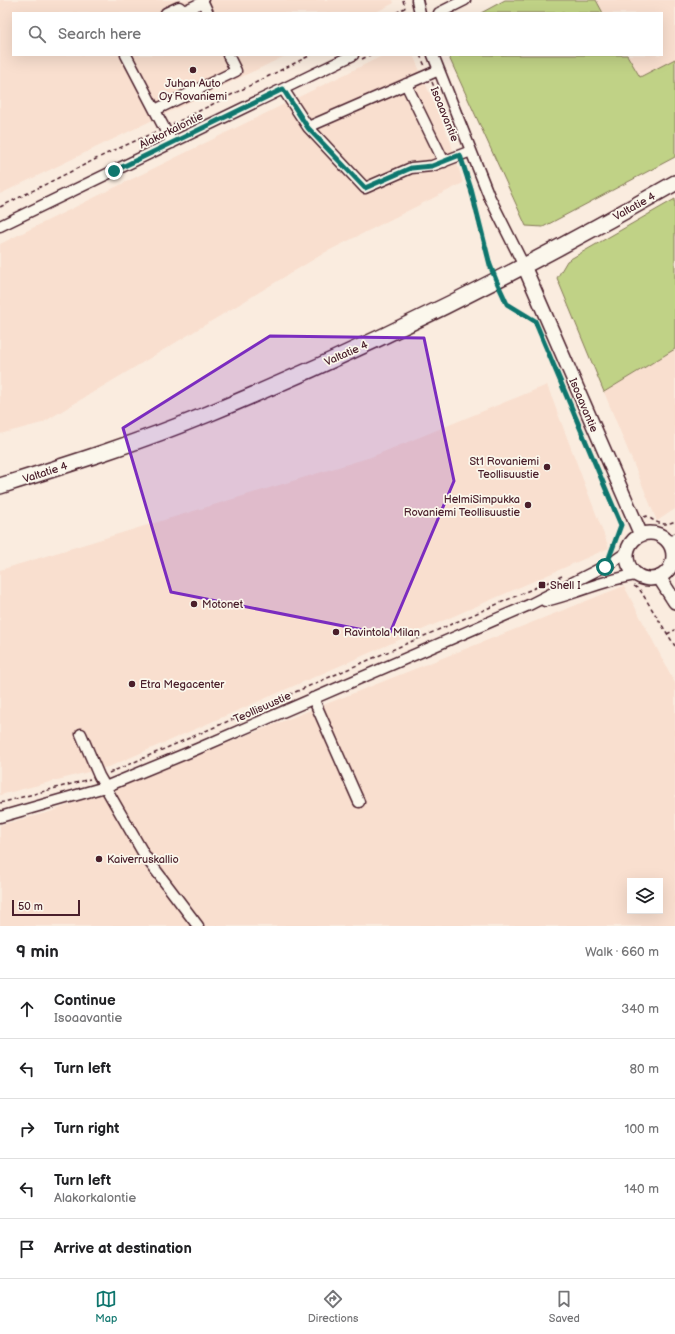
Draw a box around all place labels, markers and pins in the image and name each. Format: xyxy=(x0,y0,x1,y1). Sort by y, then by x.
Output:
marker: Juhan Auto Oy Rovaniemi xyxy=(188,65,198,75)
place label: Juhan Auto Oy Rovaniemi xyxy=(159,77,227,103)
place label: St1 Rovaniemi Teollisuustie xyxy=(469,455,539,481)
marker: St1 Rovaniemi Teollisuustie xyxy=(542,462,552,472)
place label: HelmiSimpukka Rovaniemi Teollisuustie xyxy=(404,493,520,519)
marker: HelmiSimpukka Rovaniemi Teollisuustie xyxy=(523,500,533,510)
place label: Shell I xyxy=(550,579,581,592)
marker: Shell I xyxy=(537,580,547,590)
place label: Motonet xyxy=(202,598,244,611)
marker: Motonet xyxy=(189,599,199,609)
place label: Ravintola Milan xyxy=(344,626,420,639)
marker: Ravintola Milan xyxy=(331,627,341,637)
place label: Etra Megacenter xyxy=(140,678,225,691)
marker: Etra Megacenter xyxy=(127,679,137,689)
place label: Kaiverruskallio xyxy=(107,853,179,866)
marker: Kaiverruskallio xyxy=(94,854,104,864)

